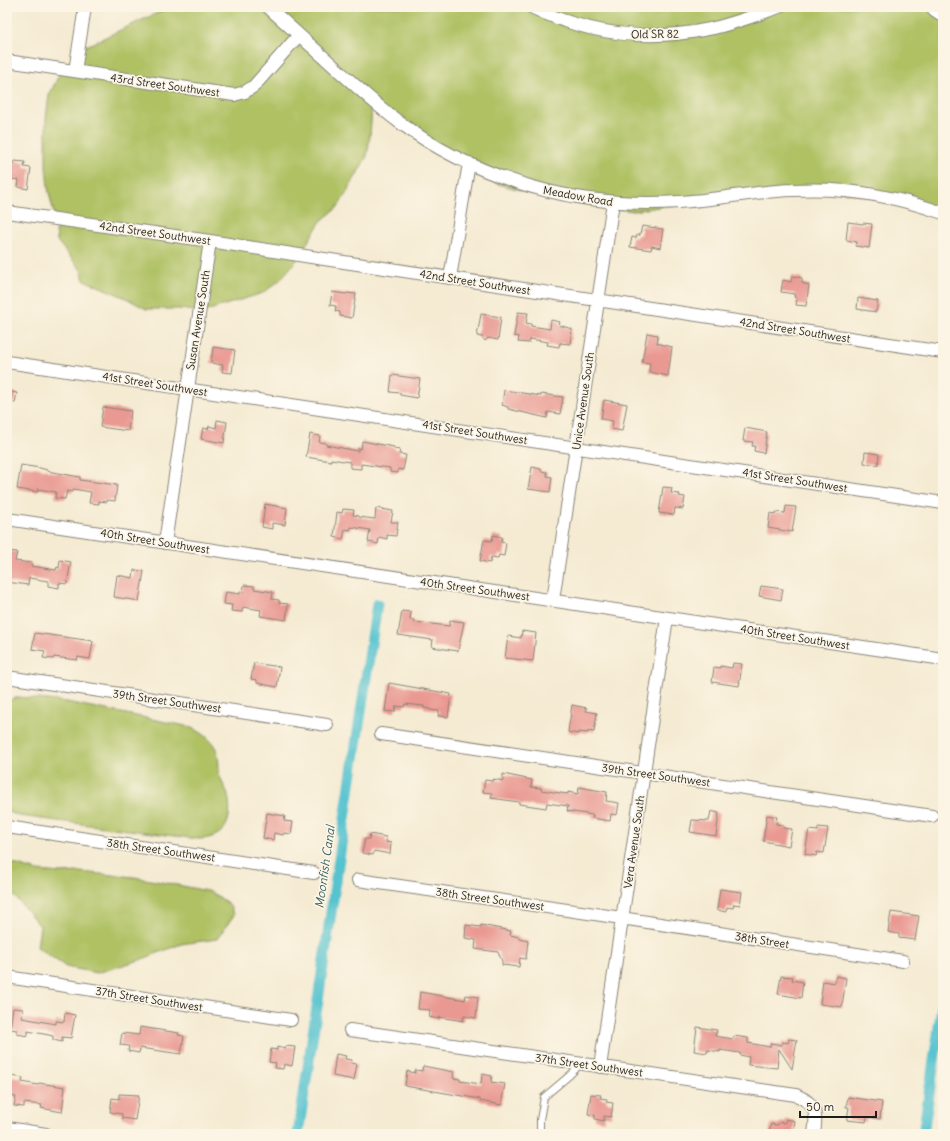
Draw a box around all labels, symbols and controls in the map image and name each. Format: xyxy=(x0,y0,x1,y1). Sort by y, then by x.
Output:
street label: Old SR 82 xyxy=(631,27,679,41)
street label: 43rd Street Southwest xyxy=(110,70,221,100)
street label: Meadow Road xyxy=(542,183,615,209)
street label: 42nd Street Southwest xyxy=(99,218,212,248)
street label: 42nd Street Southwest xyxy=(419,266,532,298)
street label: Susan Avenue South xyxy=(183,269,213,371)
street label: 42nd Street Southwest xyxy=(739,314,852,346)
street label: Unice Avenue South xyxy=(569,351,597,451)
street label: 41st Street Southwest xyxy=(102,369,209,399)
street label: 41st Street Southwest xyxy=(422,417,529,447)
street label: 41st Street Southwest xyxy=(742,465,849,495)
street label: 40th Street Southwest xyxy=(99,525,211,557)
street label: 40th Street Southwest xyxy=(419,574,531,604)
street label: 40th Street Southwest xyxy=(739,621,851,653)
street label: 39th Street Southwest xyxy=(112,686,222,716)
street label: 39th Street Southwest xyxy=(601,760,711,790)
street label: Vera Avenue South xyxy=(621,795,647,889)
water label: Moonfish Canal xyxy=(311,823,338,909)
street label: 38th Street Southwest xyxy=(106,835,216,865)
street label: 38th Street Southwest xyxy=(435,884,545,914)
street label: 38th Street xyxy=(734,929,790,951)
street label: 37th Street Southwest xyxy=(94,984,204,1014)
street label: 37th Street Southwest xyxy=(534,1051,644,1080)
scale bar xyxy=(800,1093,876,1119)
text: 50 m xyxy=(806,1099,835,1114)

